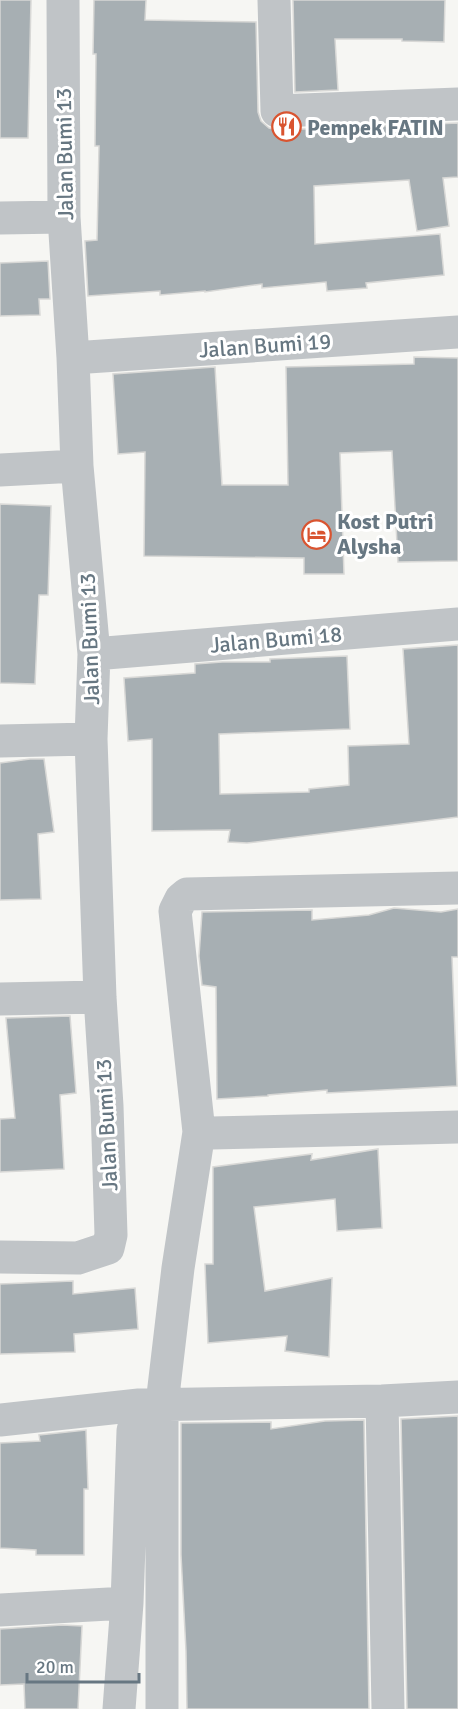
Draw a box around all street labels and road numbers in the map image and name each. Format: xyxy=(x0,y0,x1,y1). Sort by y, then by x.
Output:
street label: Jalan Bumi 13 xyxy=(50,88,79,220)
street label: Jalan Bumi 19 xyxy=(198,327,332,364)
street label: Jalan Bumi 13 xyxy=(74,572,105,706)
street label: Jalan Bumi 18 xyxy=(209,620,343,659)
street label: Jalan Bumi 13 xyxy=(90,1058,123,1192)

